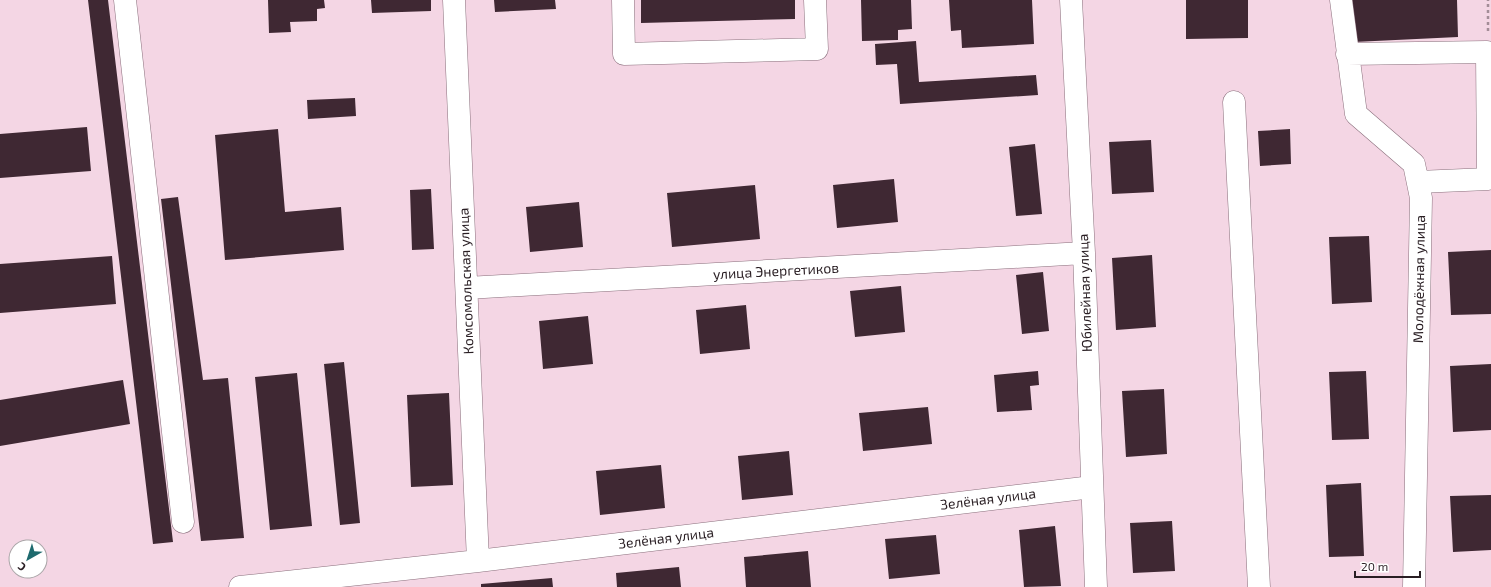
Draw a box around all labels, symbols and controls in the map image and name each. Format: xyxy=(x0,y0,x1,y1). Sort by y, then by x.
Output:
street label: Комсомольская улица xyxy=(454,207,477,355)
street label: Молодёжная улица xyxy=(1409,215,1428,343)
street label: Юбилейная улица xyxy=(1074,233,1095,353)
street label: улица Энергетиков xyxy=(713,259,839,282)
street label: Зелёная улица xyxy=(939,484,1037,513)
street label: Зелёная улица xyxy=(617,523,715,552)
north arrow xyxy=(8,539,48,579)
scale bar xyxy=(1355,553,1420,579)
text: 20 m xyxy=(1361,559,1388,573)
text: С xyxy=(14,560,28,574)

